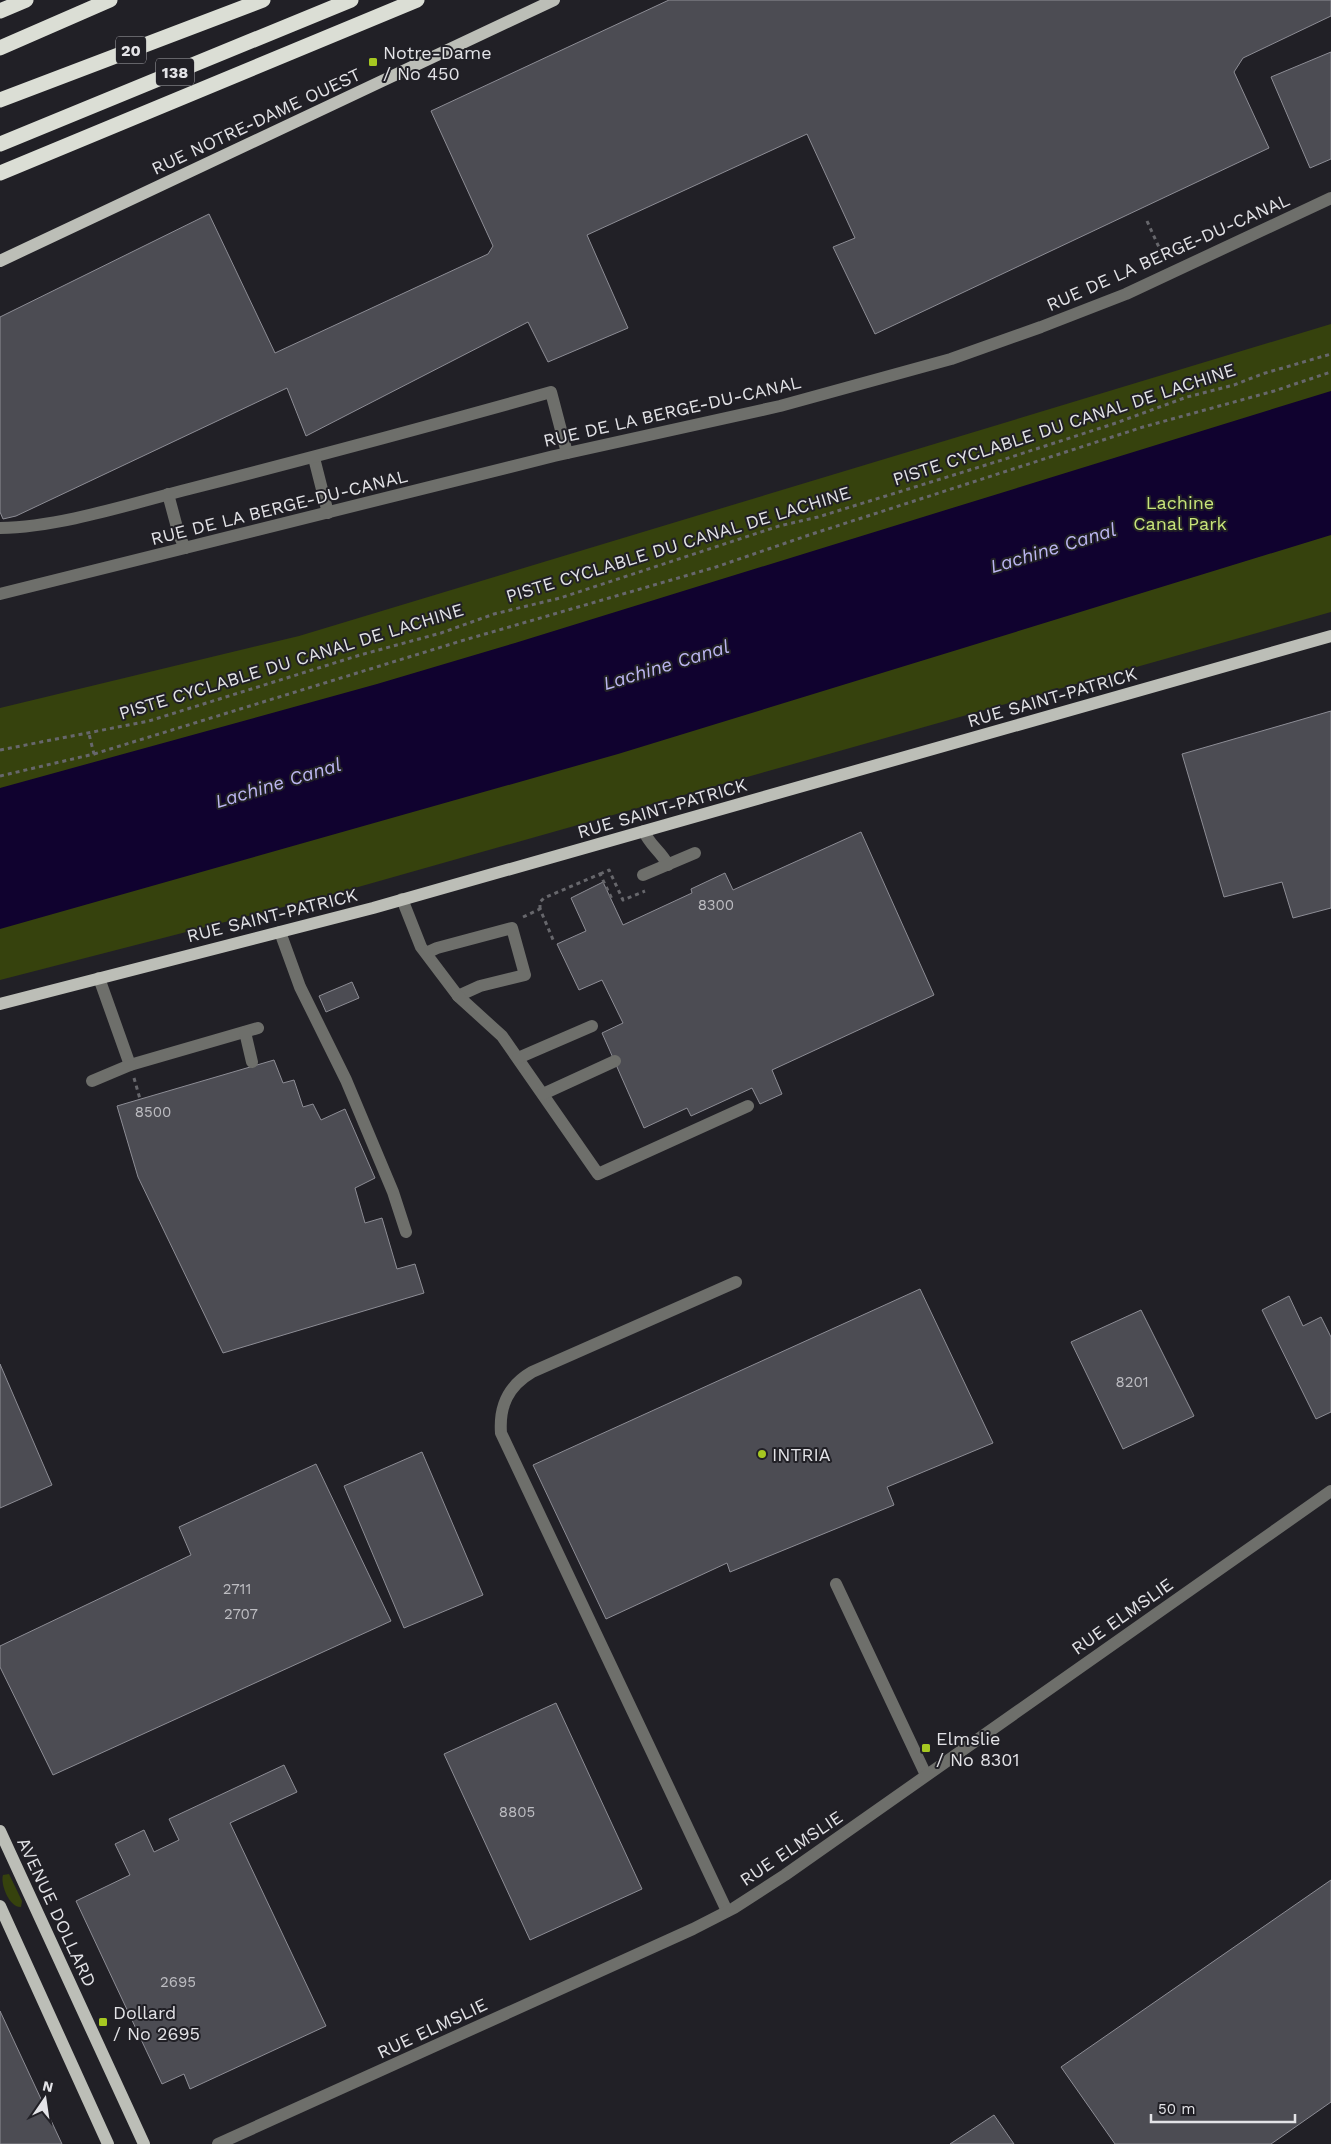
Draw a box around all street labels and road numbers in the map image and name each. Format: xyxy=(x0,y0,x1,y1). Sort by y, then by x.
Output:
road number: 20 xyxy=(116,36,146,64)
road number: 138 xyxy=(156,58,194,86)
street label: RUE NOTRE-DAME OUEST xyxy=(148,63,364,179)
street label: RUE DE LA BERGE-DU-CANAL xyxy=(1043,189,1293,315)
street label: PISTE CYCLABLE DU CANAL DE LACHINE xyxy=(890,359,1238,489)
street label: RUE DE LA BERGE-DU-CANAL xyxy=(541,371,803,451)
street label: RUE DE LA BERGE-DU-CANAL xyxy=(148,465,410,549)
street label: PISTE CYCLABLE DU CANAL DE LACHINE xyxy=(503,481,853,607)
street label: PISTE CYCLABLE DU CANAL DE LACHINE xyxy=(116,598,466,724)
street label: RUE SAINT-PATRICK xyxy=(965,663,1139,731)
street label: RUE SAINT-PATRICK xyxy=(575,774,749,842)
street label: RUE SAINT-PATRICK xyxy=(184,884,360,946)
street label: RUE ELMSLIE xyxy=(1067,1573,1177,1659)
street label: RUE ELMSLIE xyxy=(736,1806,846,1890)
street label: AVENUE DOLLARD xyxy=(13,1834,101,1990)
street label: RUE ELMSLIE xyxy=(374,1993,490,2063)

